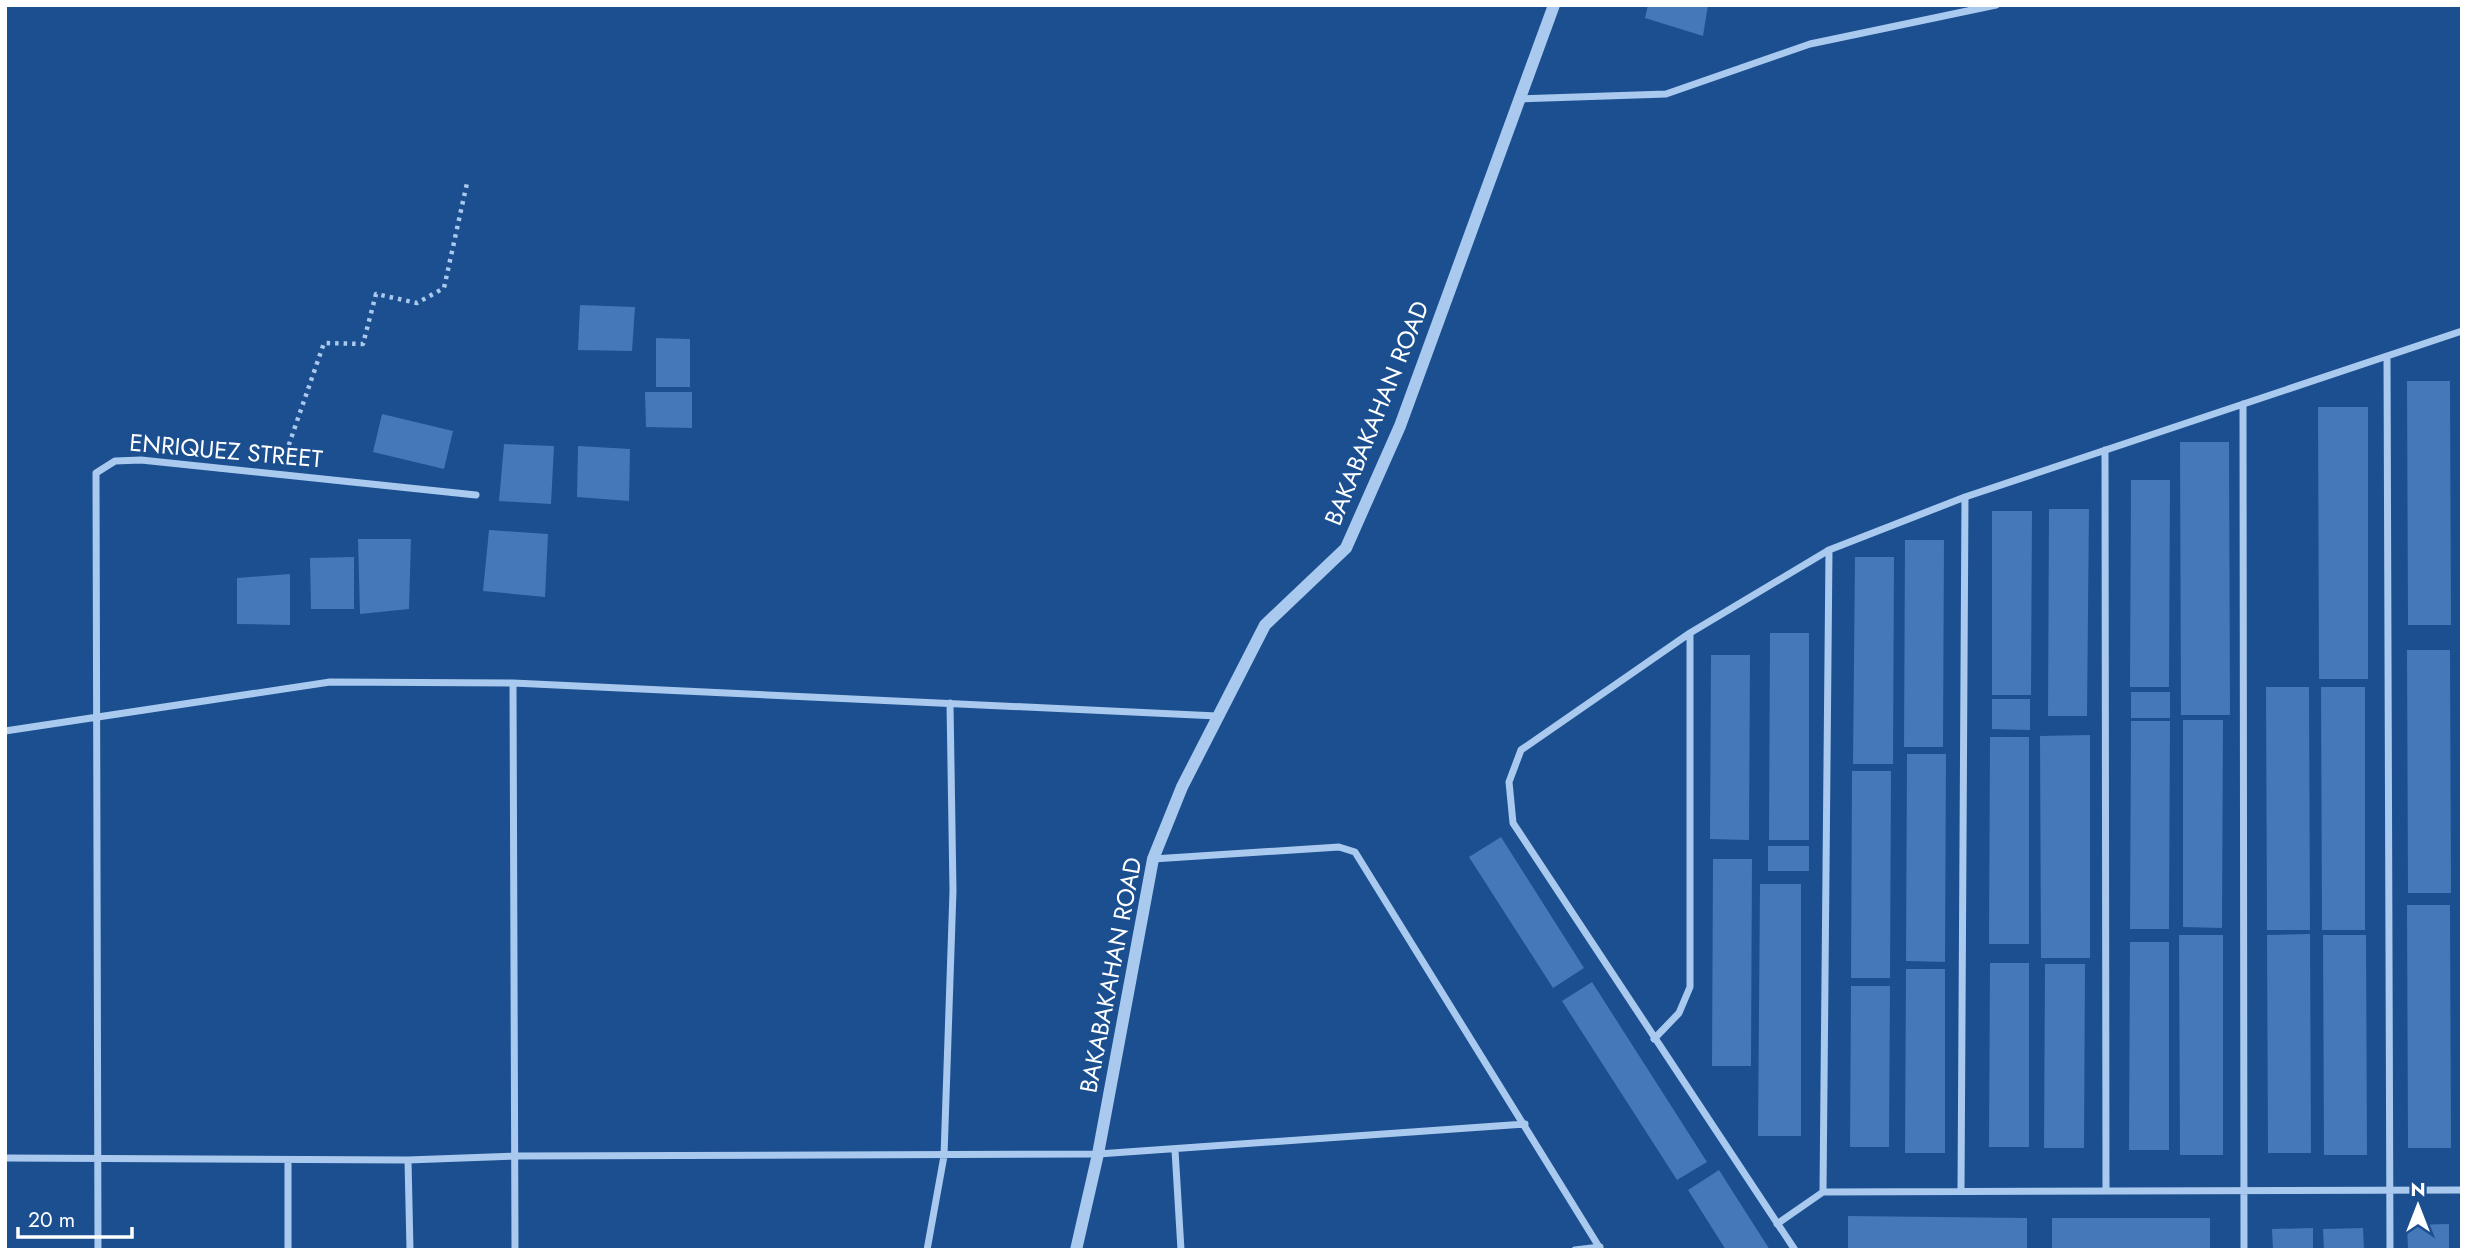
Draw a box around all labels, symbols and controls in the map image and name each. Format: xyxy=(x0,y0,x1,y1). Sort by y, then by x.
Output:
street label: BAKABAKAHAN ROAD xyxy=(1316,295,1438,530)
street label: ENRIQUEZ STREET xyxy=(128,425,324,476)
street label: BAKABAKAHAN ROAD xyxy=(1071,854,1151,1096)
north arrow xyxy=(2383,1171,2453,1241)
text: N xyxy=(2410,1176,2426,1203)
scale bar xyxy=(18,1196,131,1240)
text: 20 m xyxy=(28,1205,75,1235)

